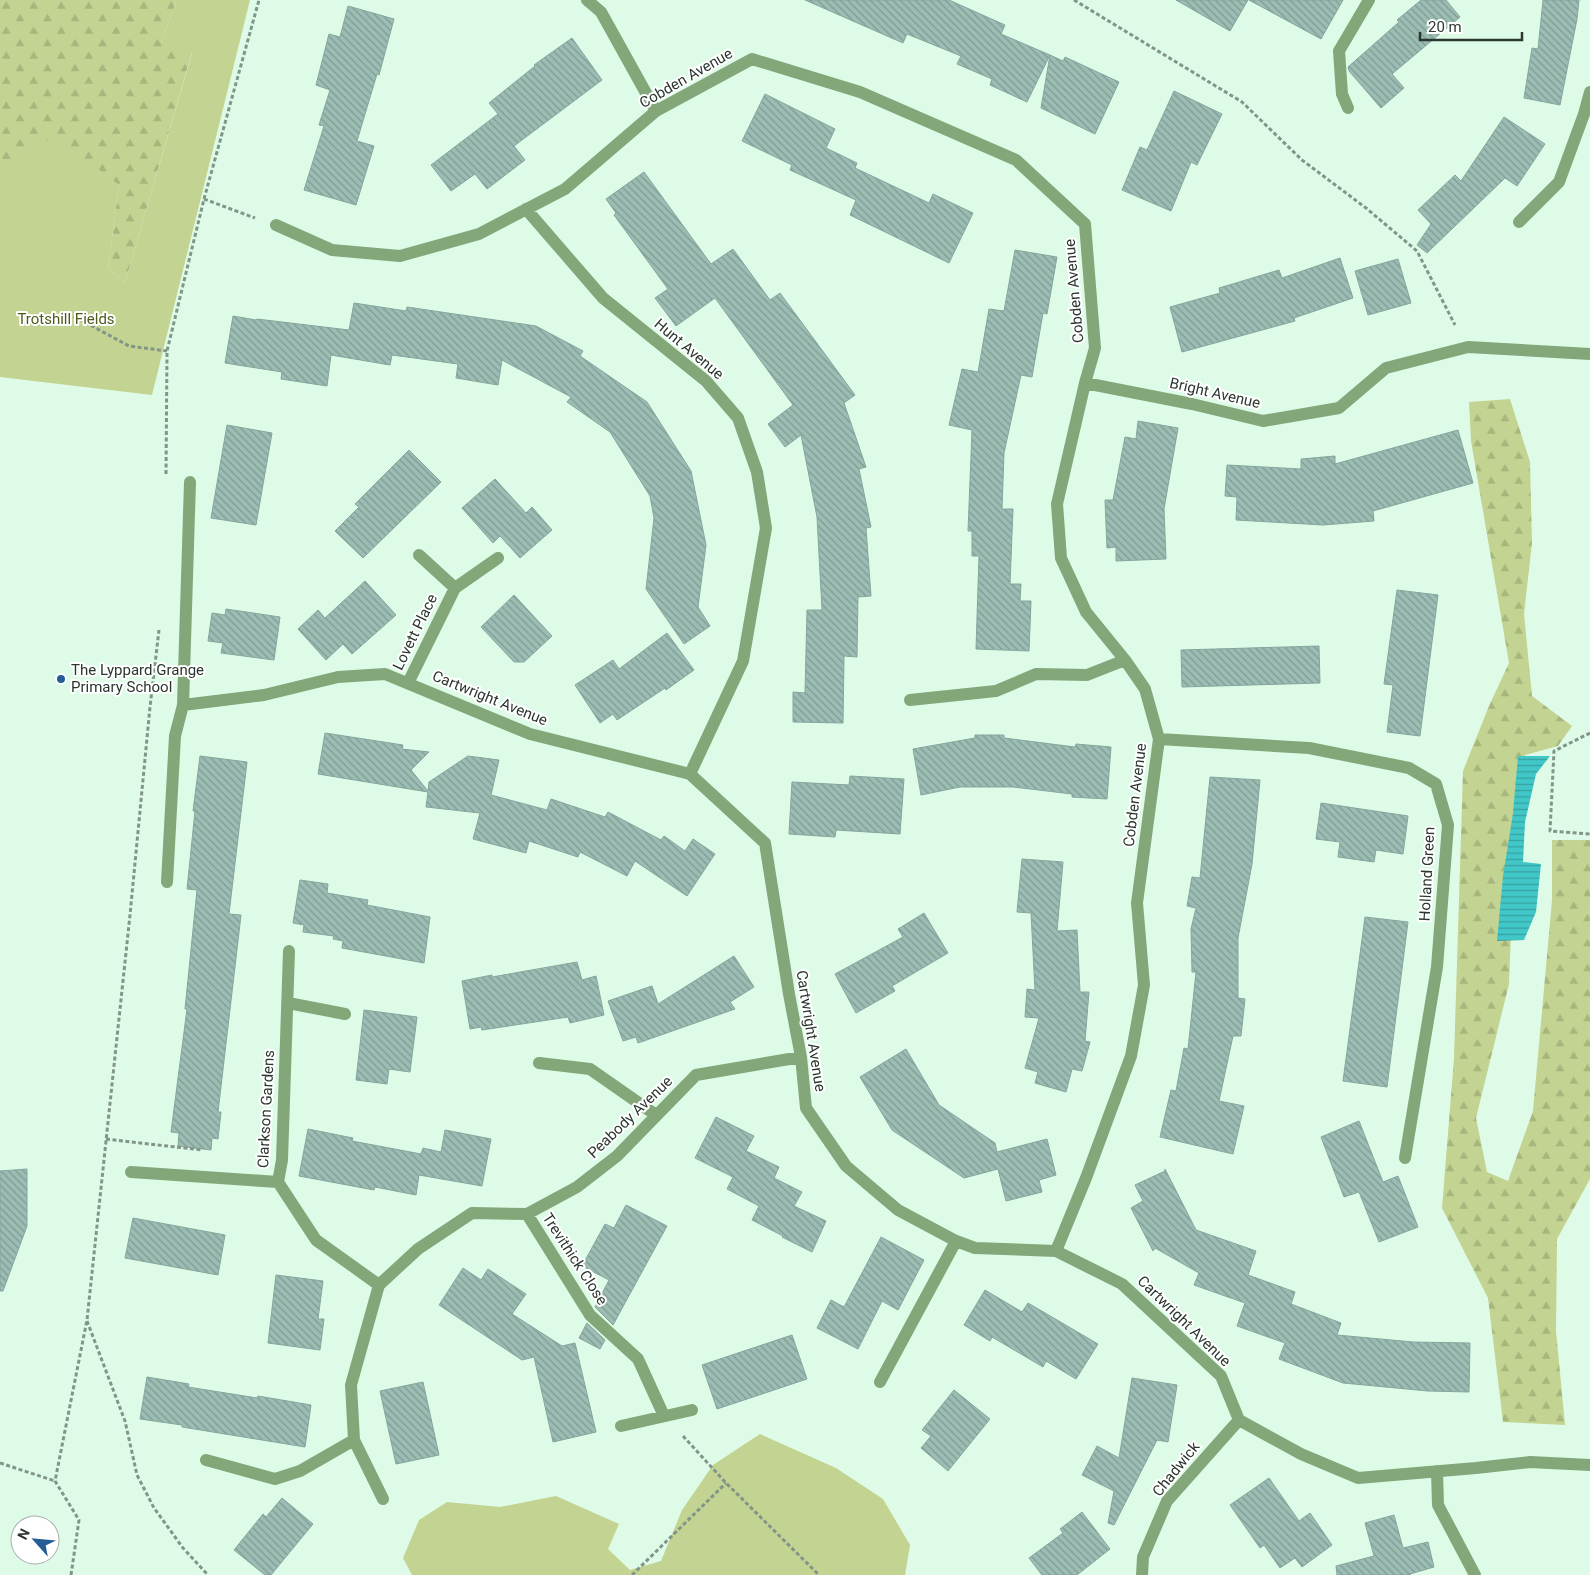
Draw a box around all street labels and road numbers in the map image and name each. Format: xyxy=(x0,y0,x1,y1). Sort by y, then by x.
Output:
street label: Cobden Avenue xyxy=(636,44,736,112)
street label: Cobden Avenue xyxy=(1060,238,1088,344)
street label: Hunt Avenue xyxy=(651,315,727,383)
street label: Bright Avenue xyxy=(1168,374,1262,412)
street label: Lovett Place xyxy=(389,591,441,673)
street label: Cartwright Avenue xyxy=(430,667,550,729)
street label: Cobden Avenue xyxy=(1120,742,1150,848)
street label: Holland Green xyxy=(1416,826,1438,922)
street label: Cartwright Avenue xyxy=(793,969,829,1093)
street label: Clarkson Gardens xyxy=(254,1049,278,1169)
street label: Peabody Avenue xyxy=(584,1072,676,1162)
street label: Trevithick Close xyxy=(539,1210,611,1308)
street label: Cartwright Avenue xyxy=(1134,1272,1234,1370)
street label: Chadwick xyxy=(1149,1438,1204,1500)

